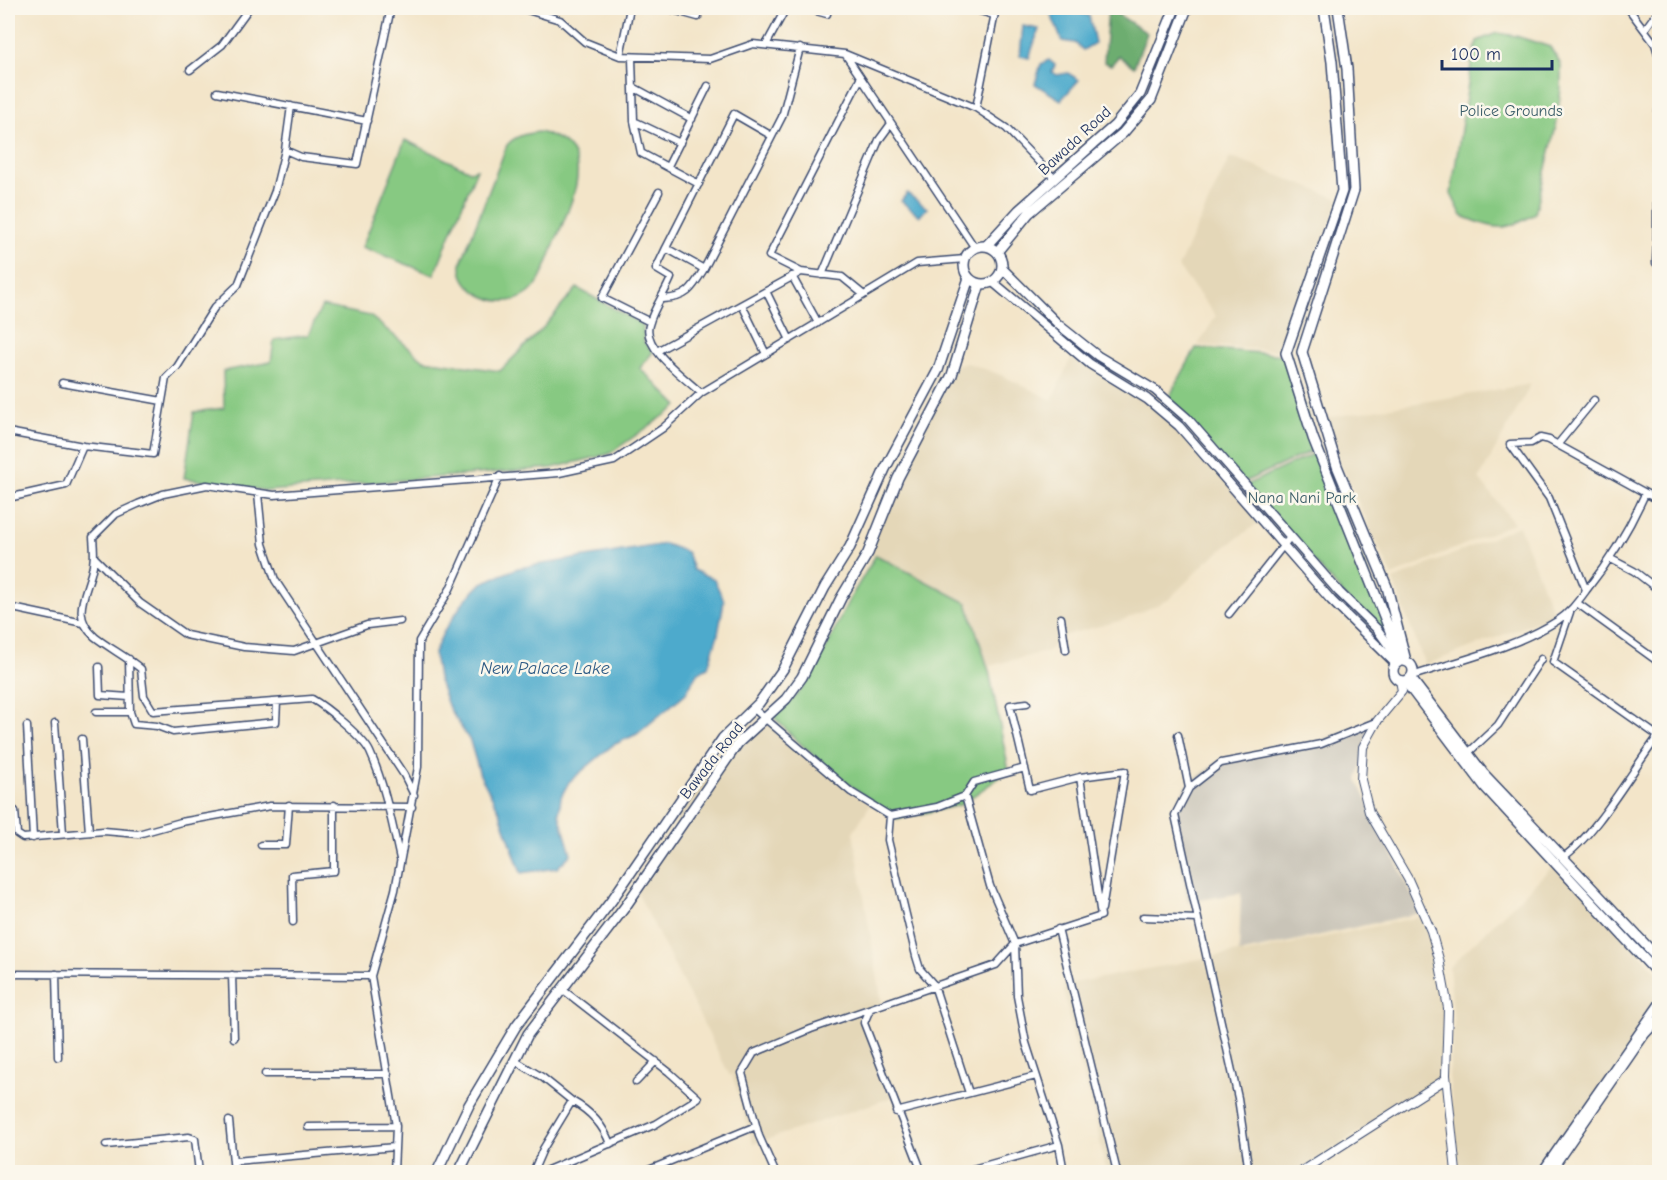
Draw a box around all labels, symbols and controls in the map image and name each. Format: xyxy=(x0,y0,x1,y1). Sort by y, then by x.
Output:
scale bar xyxy=(1442,33,1552,71)
text: 100 m xyxy=(1451,44,1501,65)
park label: Police Grounds xyxy=(1459,102,1563,120)
street label: Bawada Road xyxy=(1035,103,1115,179)
park label: Nana Nani Park xyxy=(1248,489,1356,507)
water label: New Palace Lake xyxy=(480,658,610,679)
street label: Bawada Road xyxy=(676,719,747,803)

